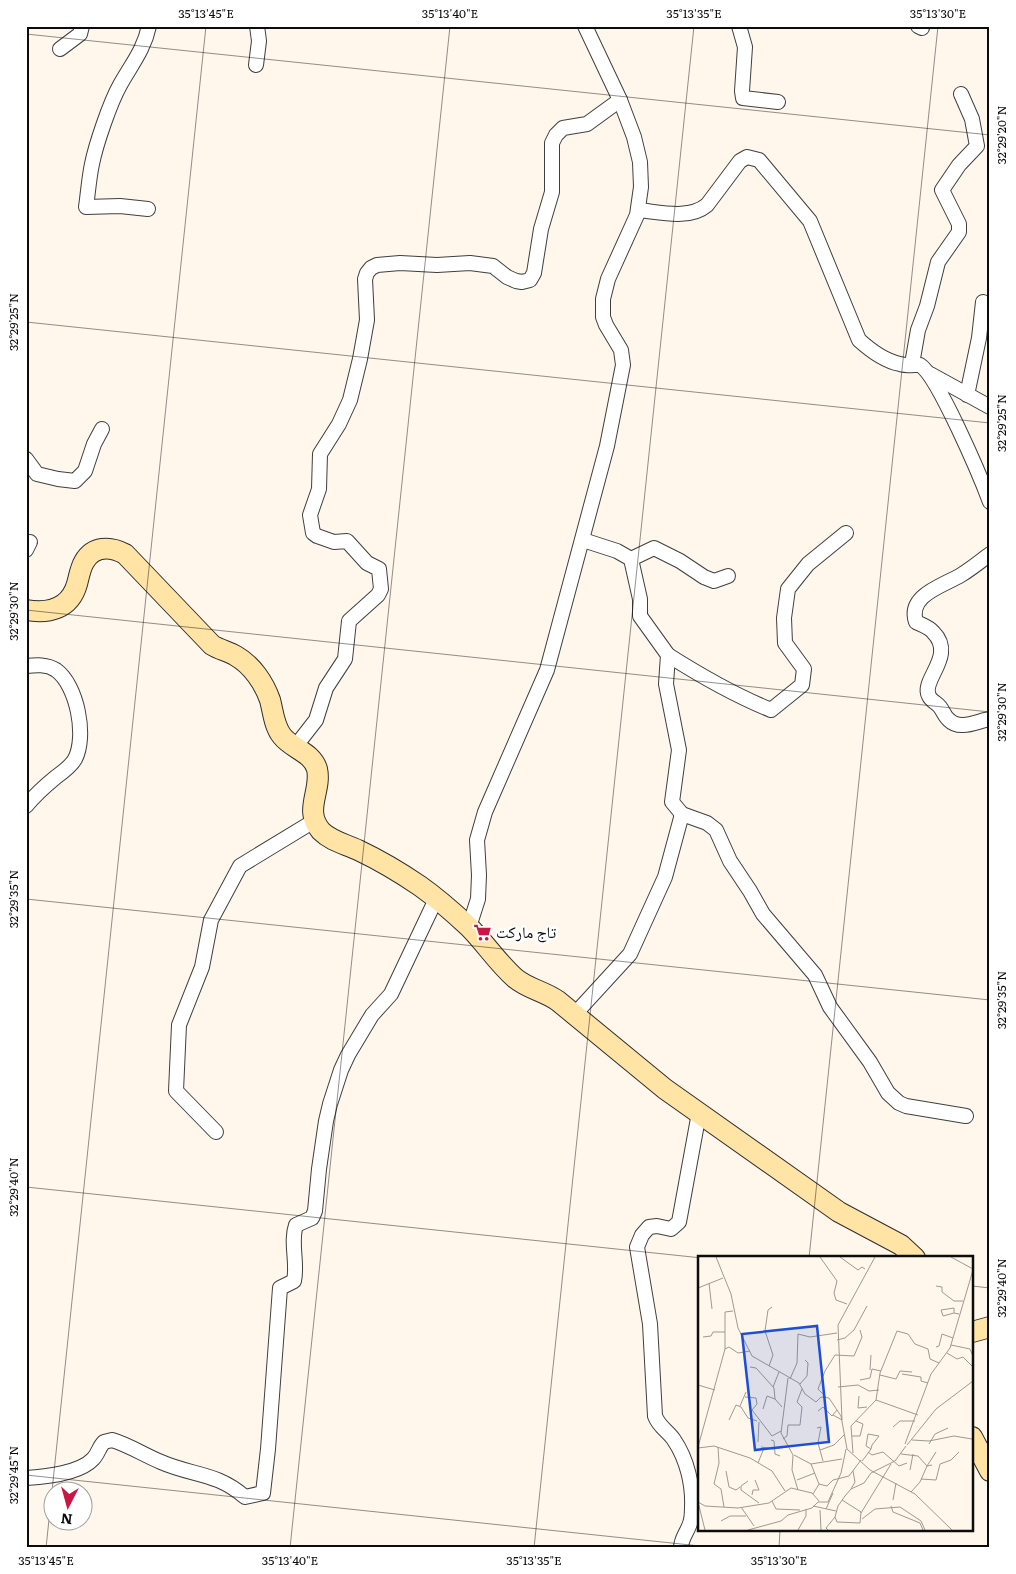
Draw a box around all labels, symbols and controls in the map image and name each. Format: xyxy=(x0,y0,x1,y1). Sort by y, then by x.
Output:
text: 35°13'45"E xyxy=(178,4,234,22)
text: 35°13'40"E xyxy=(422,4,479,22)
text: 35°13'35"E xyxy=(666,4,722,22)
text: 35°13'30"E xyxy=(910,4,967,22)
text: 32°29'20"N xyxy=(992,105,1010,165)
text: 32°29'25"N xyxy=(4,293,22,351)
text: 32°29'25"N xyxy=(992,394,1010,452)
text: 32°29'30"N xyxy=(4,581,22,641)
text: 32°29'30"N xyxy=(992,682,1010,742)
text: 32°29'35"N xyxy=(4,870,22,928)
place label: تاج ماركت xyxy=(496,919,556,943)
supermarket icon: تاج ماركت xyxy=(472,922,492,942)
text: 32°29'35"N xyxy=(992,971,1010,1029)
text: 32°29'40"N xyxy=(4,1157,22,1217)
inset map xyxy=(698,1256,974,1532)
text: 32°29'40"N xyxy=(992,1258,1010,1318)
text: 32°29'45"N xyxy=(4,1446,22,1504)
north arrow xyxy=(42,1482,92,1532)
text: N xyxy=(59,1509,73,1530)
text: 35°13'45"E xyxy=(18,1551,74,1569)
text: 35°13'40"E xyxy=(262,1551,319,1569)
text: 35°13'35"E xyxy=(506,1551,562,1569)
text: 35°13'30"E xyxy=(751,1551,808,1569)

